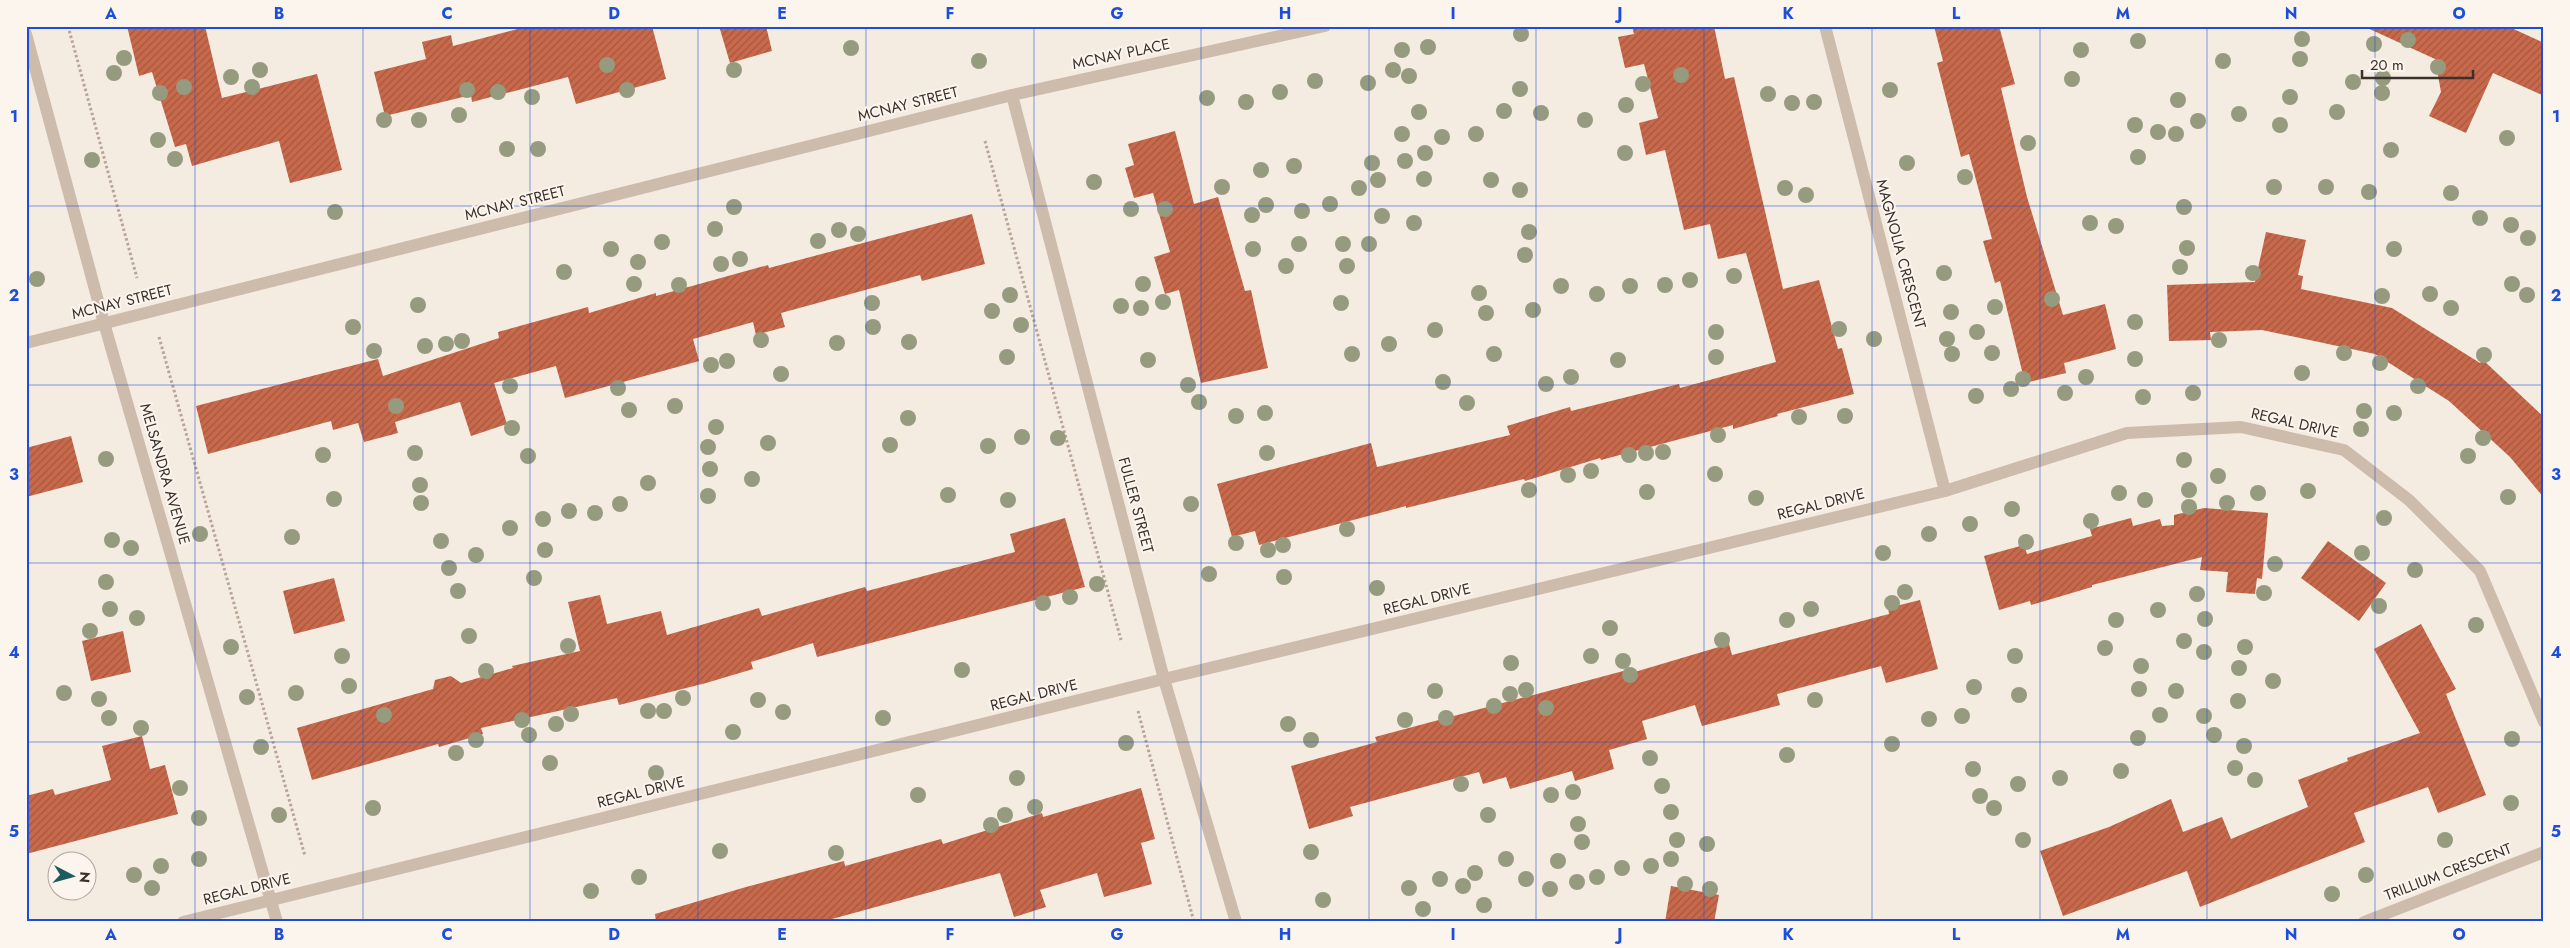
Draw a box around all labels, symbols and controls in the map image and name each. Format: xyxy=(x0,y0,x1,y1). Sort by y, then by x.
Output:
text: A xyxy=(104,2,117,25)
text: B xyxy=(274,2,284,25)
text: C xyxy=(441,2,453,25)
text: D xyxy=(608,2,620,25)
text: E xyxy=(777,2,787,25)
text: F xyxy=(946,2,954,25)
text: G xyxy=(1110,2,1124,25)
text: H xyxy=(1279,2,1291,25)
text: I xyxy=(1450,2,1456,25)
text: J xyxy=(1614,2,1623,25)
text: K xyxy=(1782,2,1794,25)
text: L xyxy=(1952,2,1961,25)
text: M xyxy=(2116,2,2130,25)
text: N xyxy=(2285,2,2297,25)
text: O xyxy=(2452,2,2466,25)
street label: MCNAY PLACE xyxy=(1070,33,1172,75)
scale bar xyxy=(2362,48,2474,80)
text: 20 m xyxy=(2370,54,2404,76)
street label: MCNAY STREET xyxy=(855,81,961,127)
text: 1 xyxy=(10,105,18,128)
text: 1 xyxy=(2552,105,2560,128)
street label: MAGNOLIA CRESCENT xyxy=(1870,177,1932,331)
street label: MCNAY STREET xyxy=(462,180,568,226)
street label: MCNAY STREET xyxy=(69,279,175,325)
text: 2 xyxy=(9,284,19,307)
text: 2 xyxy=(2551,284,2561,307)
street label: MELSANDRA AVENUE xyxy=(134,401,196,547)
street label: REGAL DRIVE xyxy=(2249,402,2341,444)
street label: FULLER STREET xyxy=(1113,455,1159,555)
text: 3 xyxy=(9,463,19,486)
text: 3 xyxy=(2551,463,2561,486)
street label: REGAL DRIVE xyxy=(1775,483,1867,525)
street label: REGAL DRIVE xyxy=(1381,578,1473,620)
text: 4 xyxy=(8,641,20,664)
text: 4 xyxy=(2550,641,2562,664)
street label: REGAL DRIVE xyxy=(988,674,1080,716)
street label: REGAL DRIVE xyxy=(595,771,687,813)
text: 5 xyxy=(9,820,19,843)
text: 5 xyxy=(2551,820,2561,843)
street label: TRILLIUM CRESCENT xyxy=(2381,838,2515,906)
north arrow xyxy=(48,850,98,900)
street label: REGAL DRIVE xyxy=(201,868,293,910)
text: N xyxy=(74,871,95,884)
text: A xyxy=(104,923,117,946)
text: B xyxy=(274,923,284,946)
text: C xyxy=(441,923,453,946)
text: D xyxy=(608,923,620,946)
text: E xyxy=(777,923,787,946)
text: F xyxy=(946,923,954,946)
text: G xyxy=(1110,923,1124,946)
text: H xyxy=(1279,923,1291,946)
text: I xyxy=(1450,923,1456,946)
text: J xyxy=(1614,923,1623,946)
text: K xyxy=(1782,923,1794,946)
text: L xyxy=(1952,923,1961,946)
text: M xyxy=(2116,923,2130,946)
text: N xyxy=(2285,923,2297,946)
text: O xyxy=(2452,923,2466,946)

